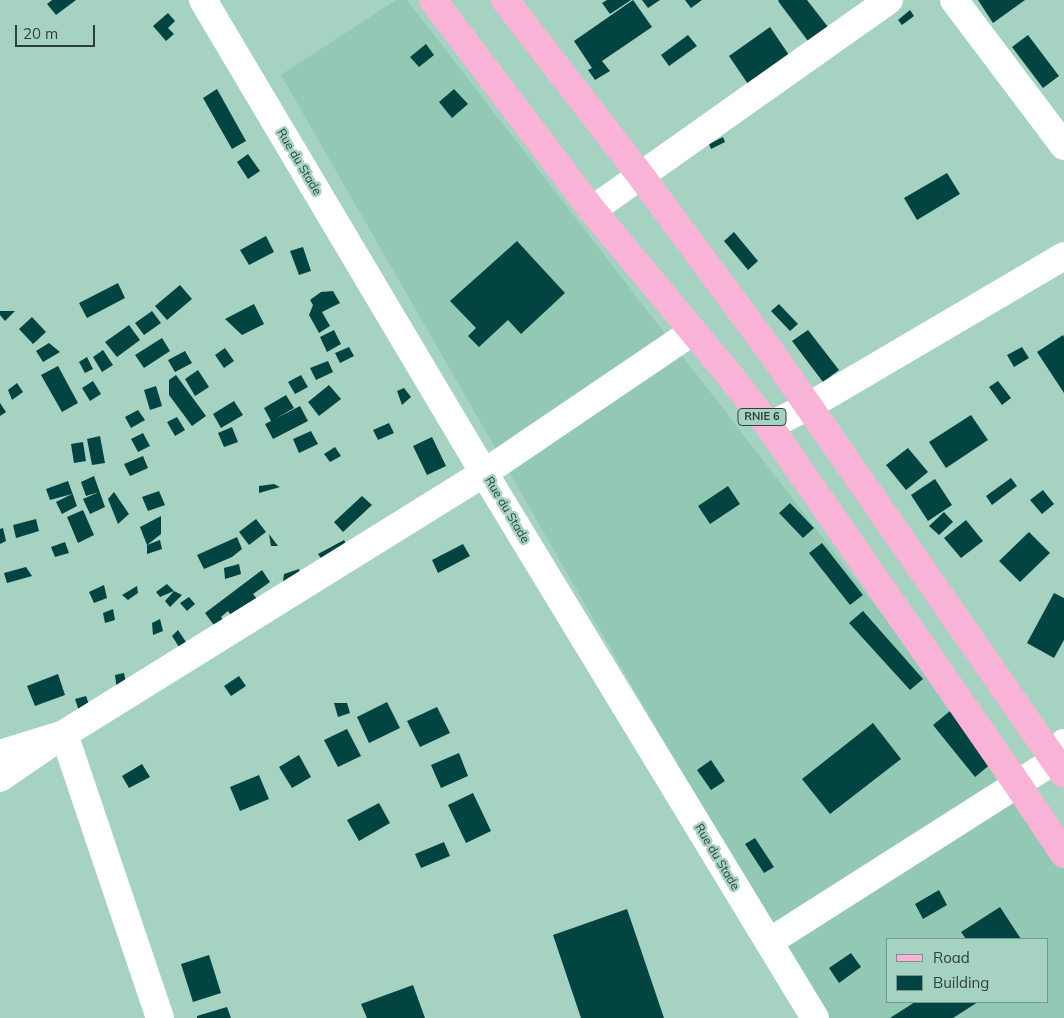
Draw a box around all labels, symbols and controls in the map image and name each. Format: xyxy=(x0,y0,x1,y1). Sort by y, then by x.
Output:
scale bar xyxy=(18,15,98,47)
text: 20 m xyxy=(23,24,58,43)
street label: Rue du Stade xyxy=(274,126,324,198)
road number: RNIE 6 xyxy=(738,408,786,426)
street label: Rue du Stade xyxy=(482,474,532,546)
street label: Rue du Stade xyxy=(692,821,742,893)
legend xyxy=(886,938,1049,1003)
text: Road xyxy=(933,948,970,967)
text: Building xyxy=(933,973,989,992)

